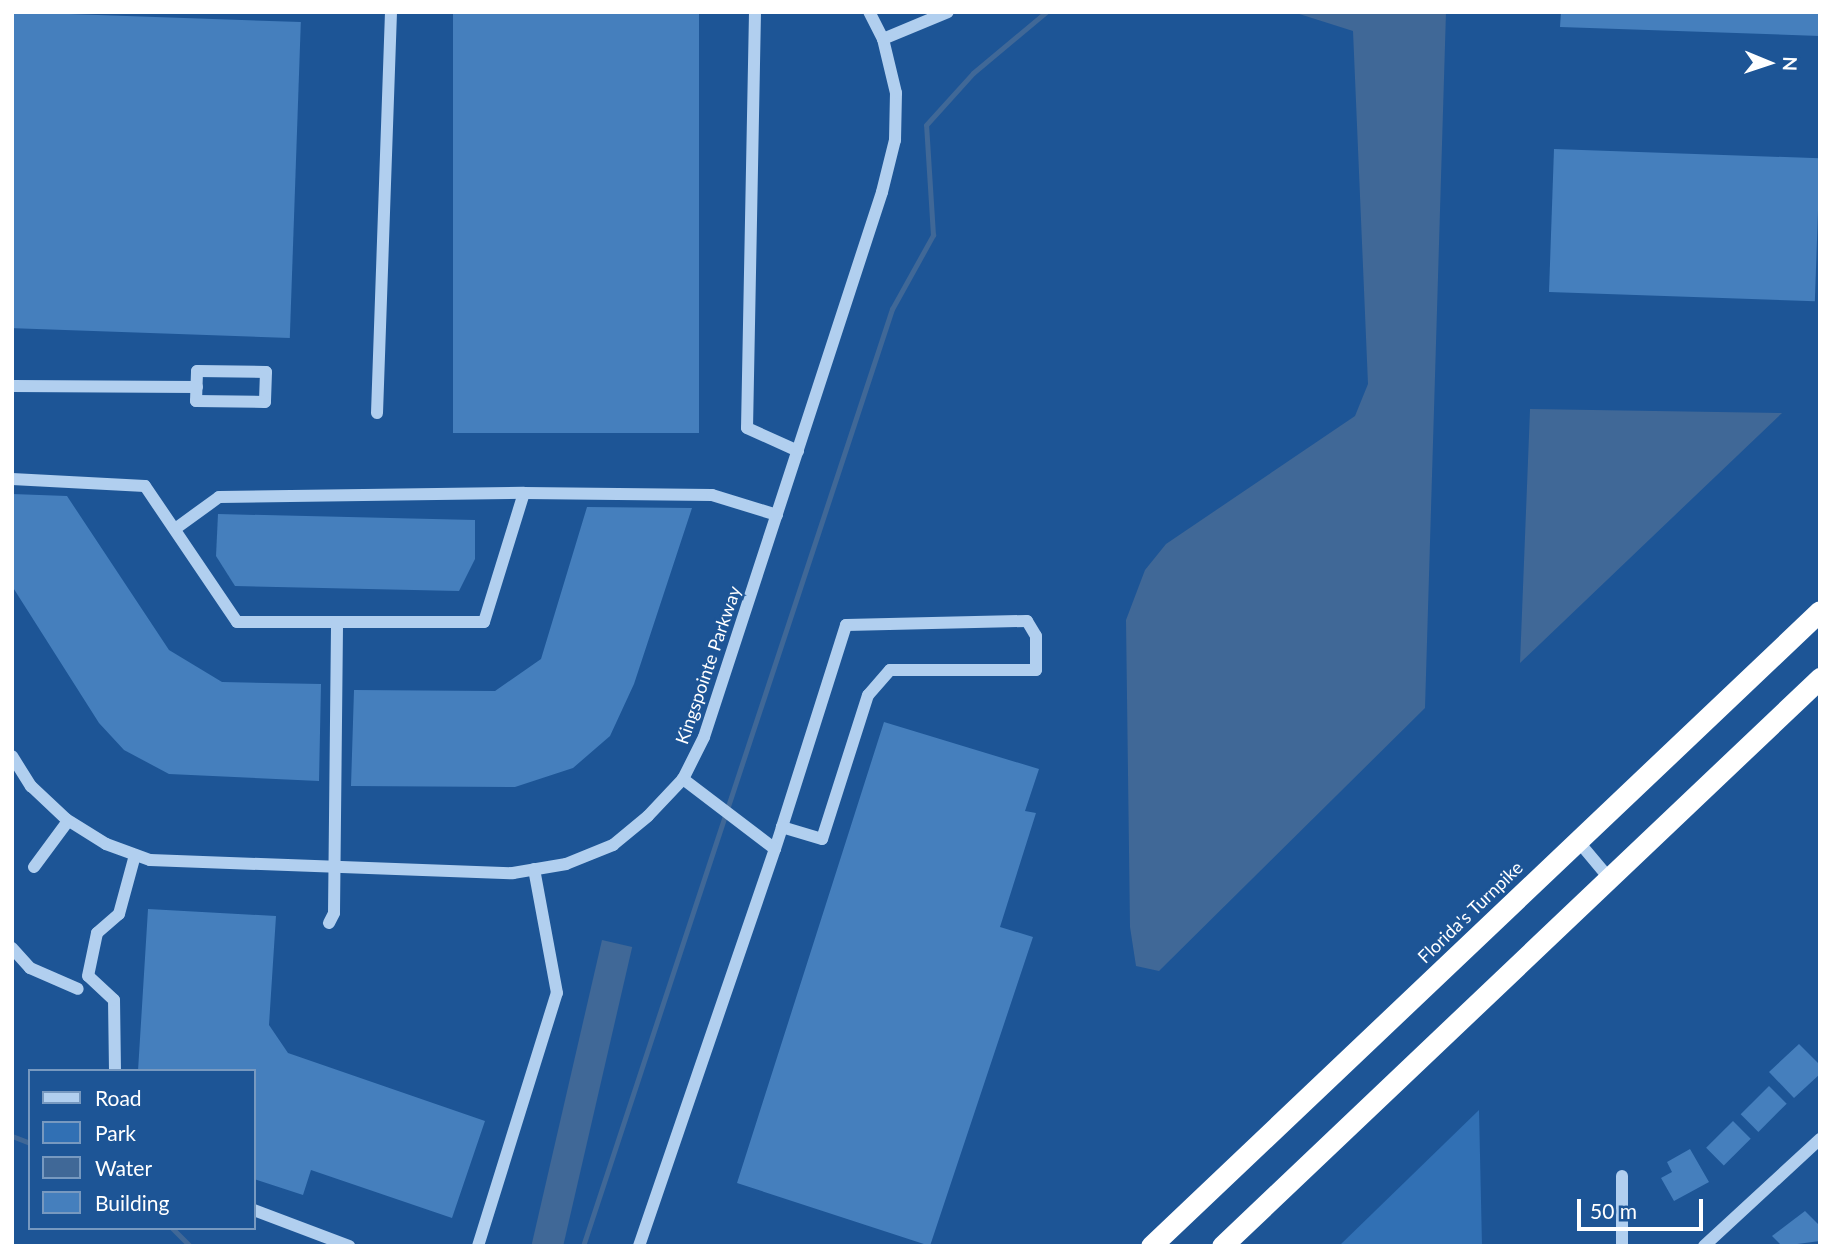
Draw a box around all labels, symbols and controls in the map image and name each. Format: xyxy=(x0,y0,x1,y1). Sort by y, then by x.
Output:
north arrow xyxy=(1734,28,1804,98)
text: N xyxy=(1779,56,1802,71)
street label: Kingspointe Parkway xyxy=(671,583,745,747)
street label: Florida's Turnpike xyxy=(1413,856,1527,968)
legend xyxy=(28,1069,256,1230)
text: Road xyxy=(95,1085,142,1110)
text: Park xyxy=(95,1120,136,1145)
text: Water xyxy=(95,1155,152,1180)
scale bar xyxy=(1580,1184,1706,1228)
text: Building xyxy=(95,1190,170,1215)
text: 50 m xyxy=(1590,1198,1637,1223)

